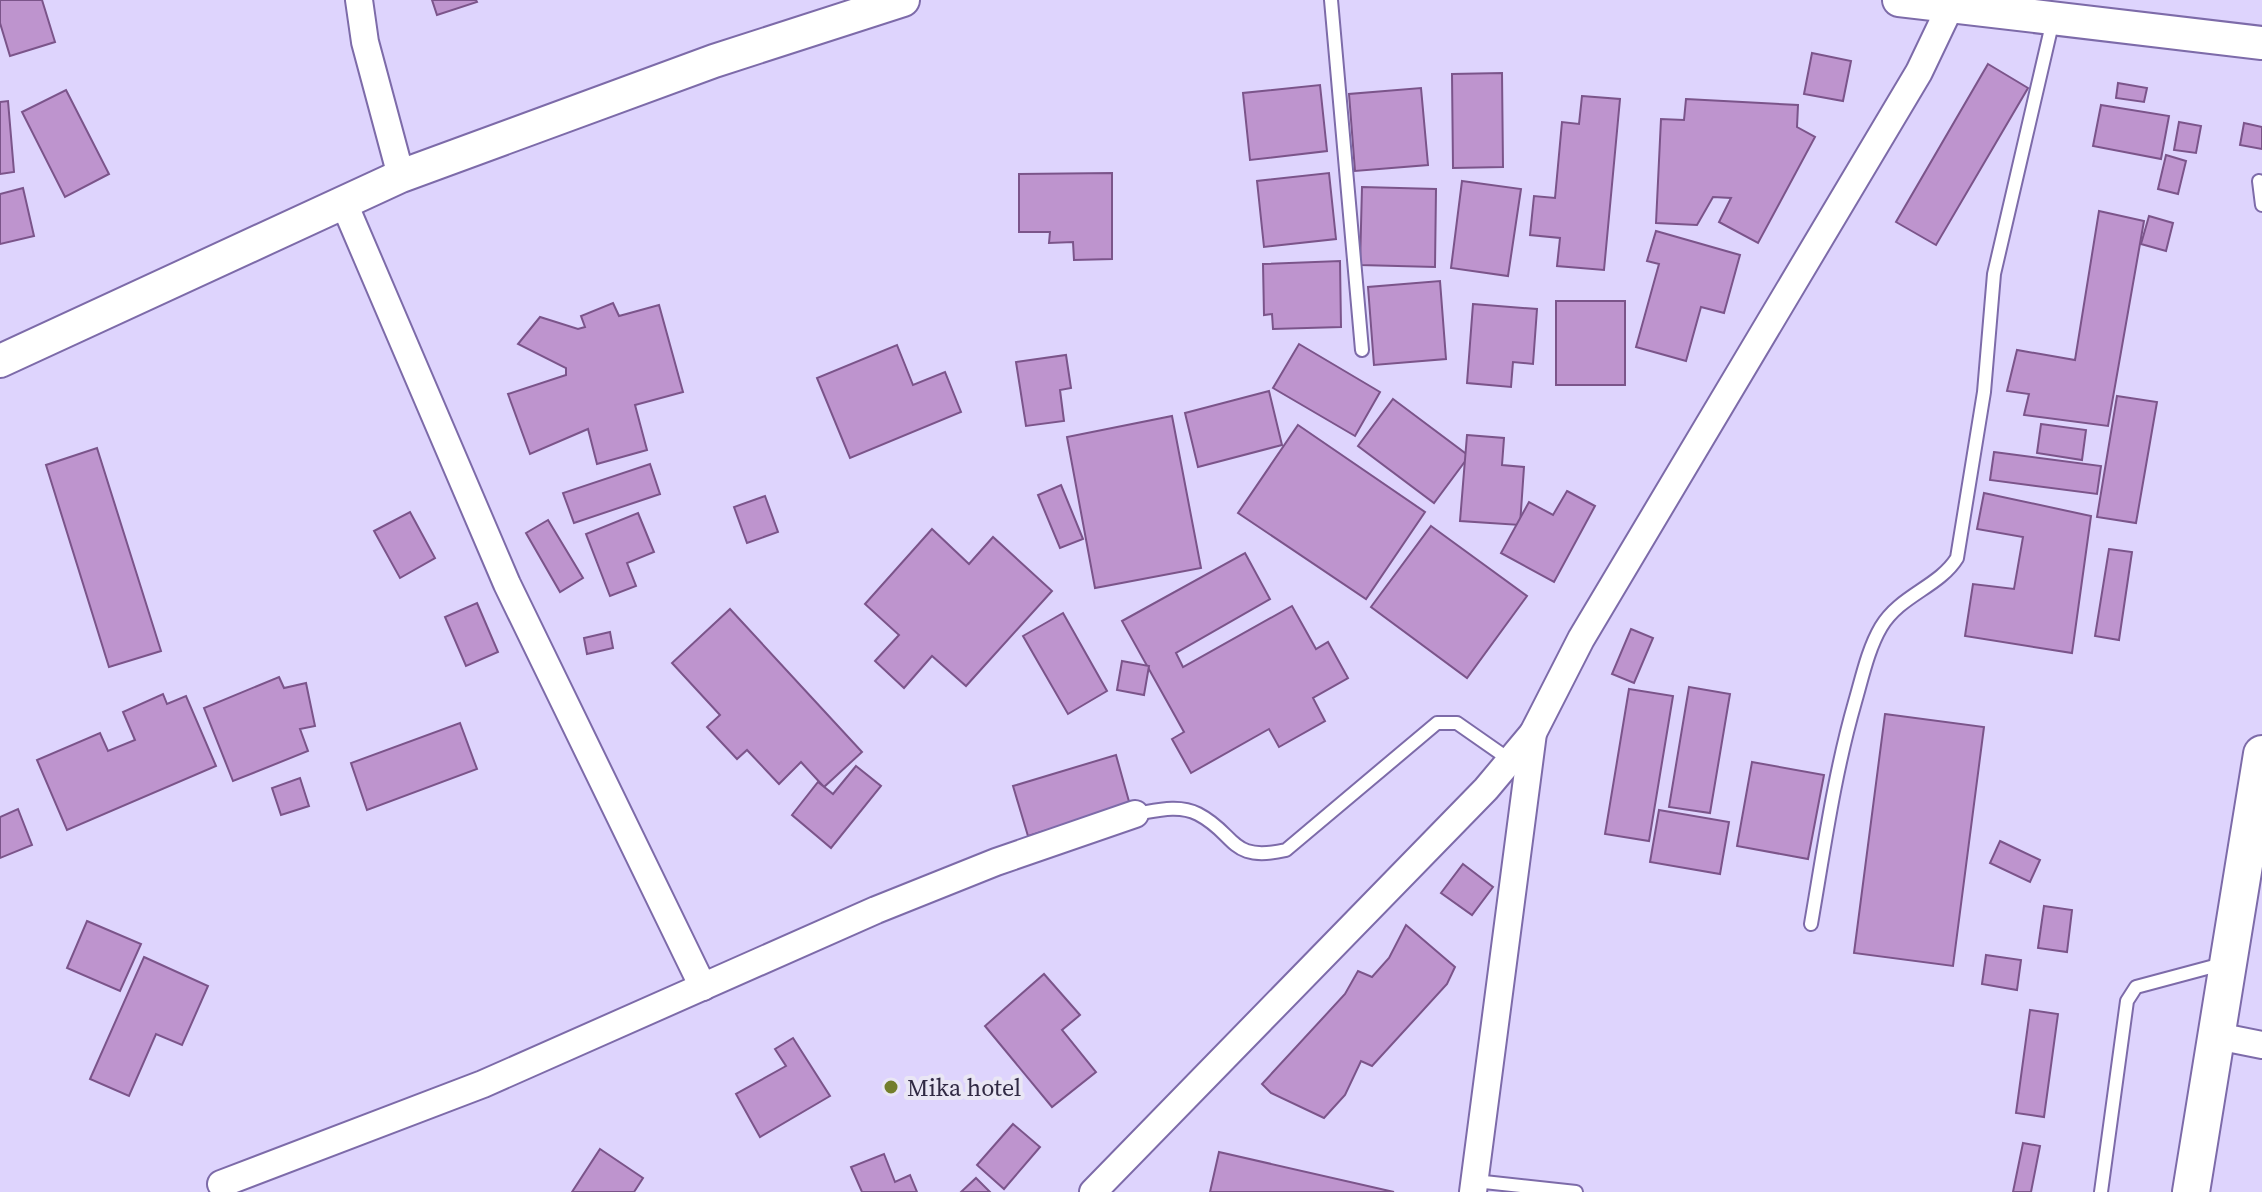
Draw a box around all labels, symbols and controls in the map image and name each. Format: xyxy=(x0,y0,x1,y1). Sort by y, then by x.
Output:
place label: Mika hotel xyxy=(907,1071,1021,1104)
marker: Mika hotel xyxy=(882,1078,900,1096)

